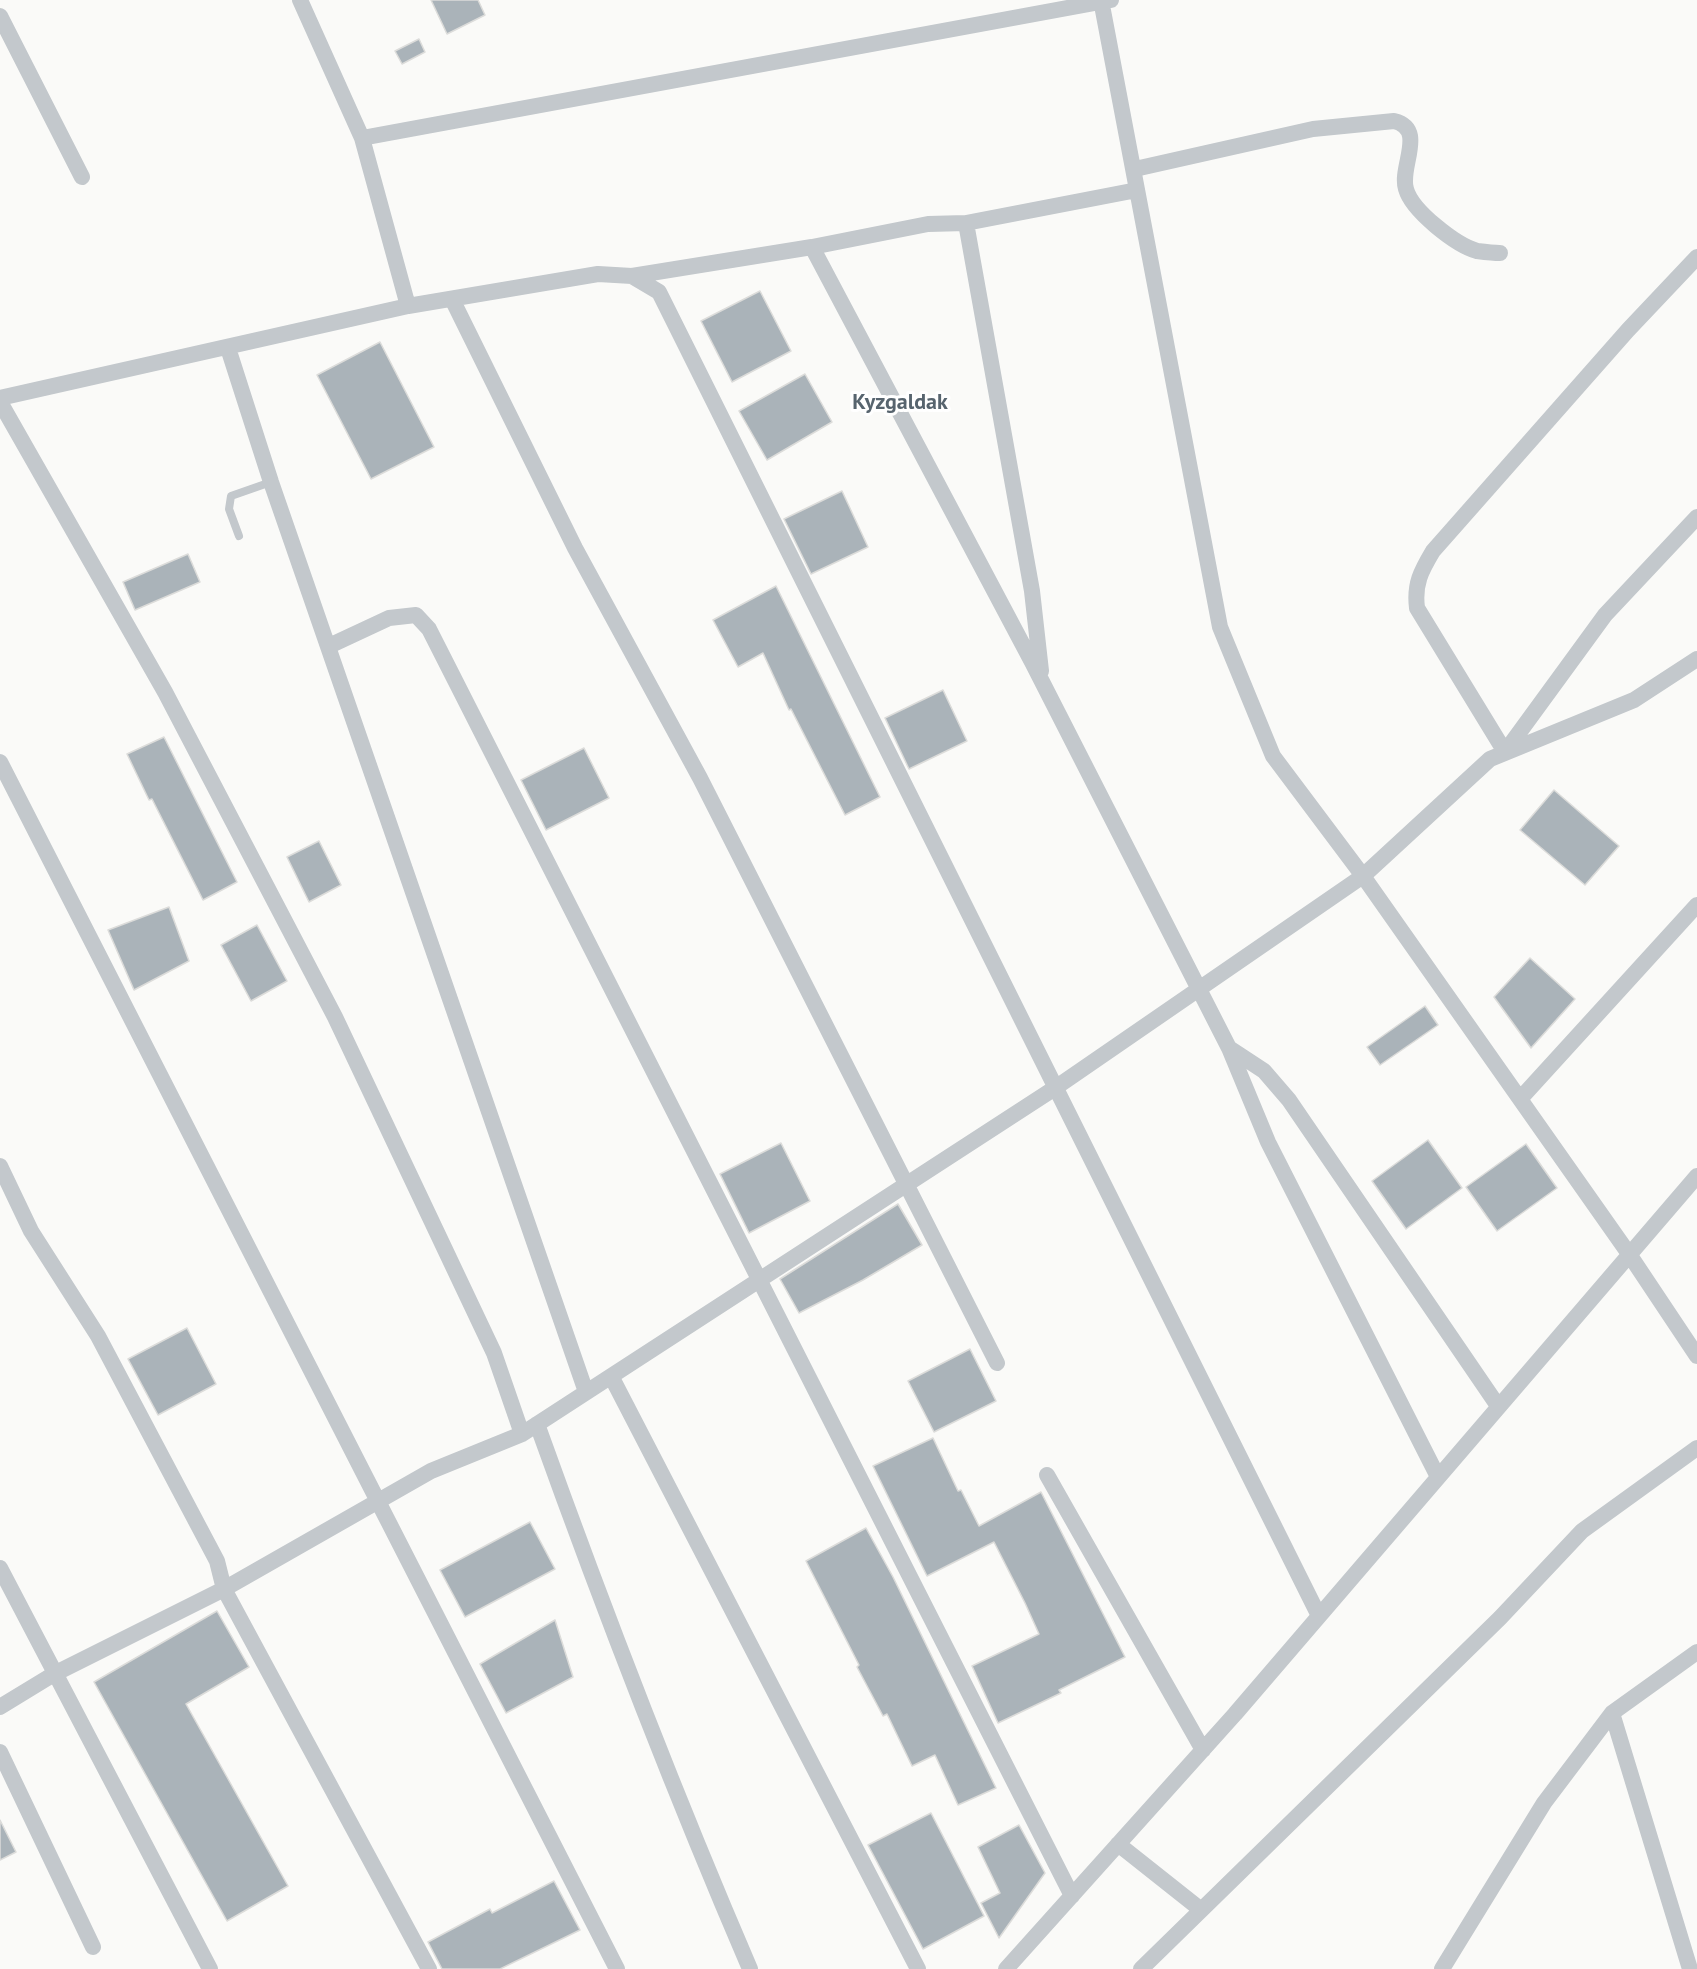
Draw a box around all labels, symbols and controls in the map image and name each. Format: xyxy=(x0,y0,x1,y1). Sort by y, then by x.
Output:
district label: Kyzgaldak xyxy=(852,390,948,416)

